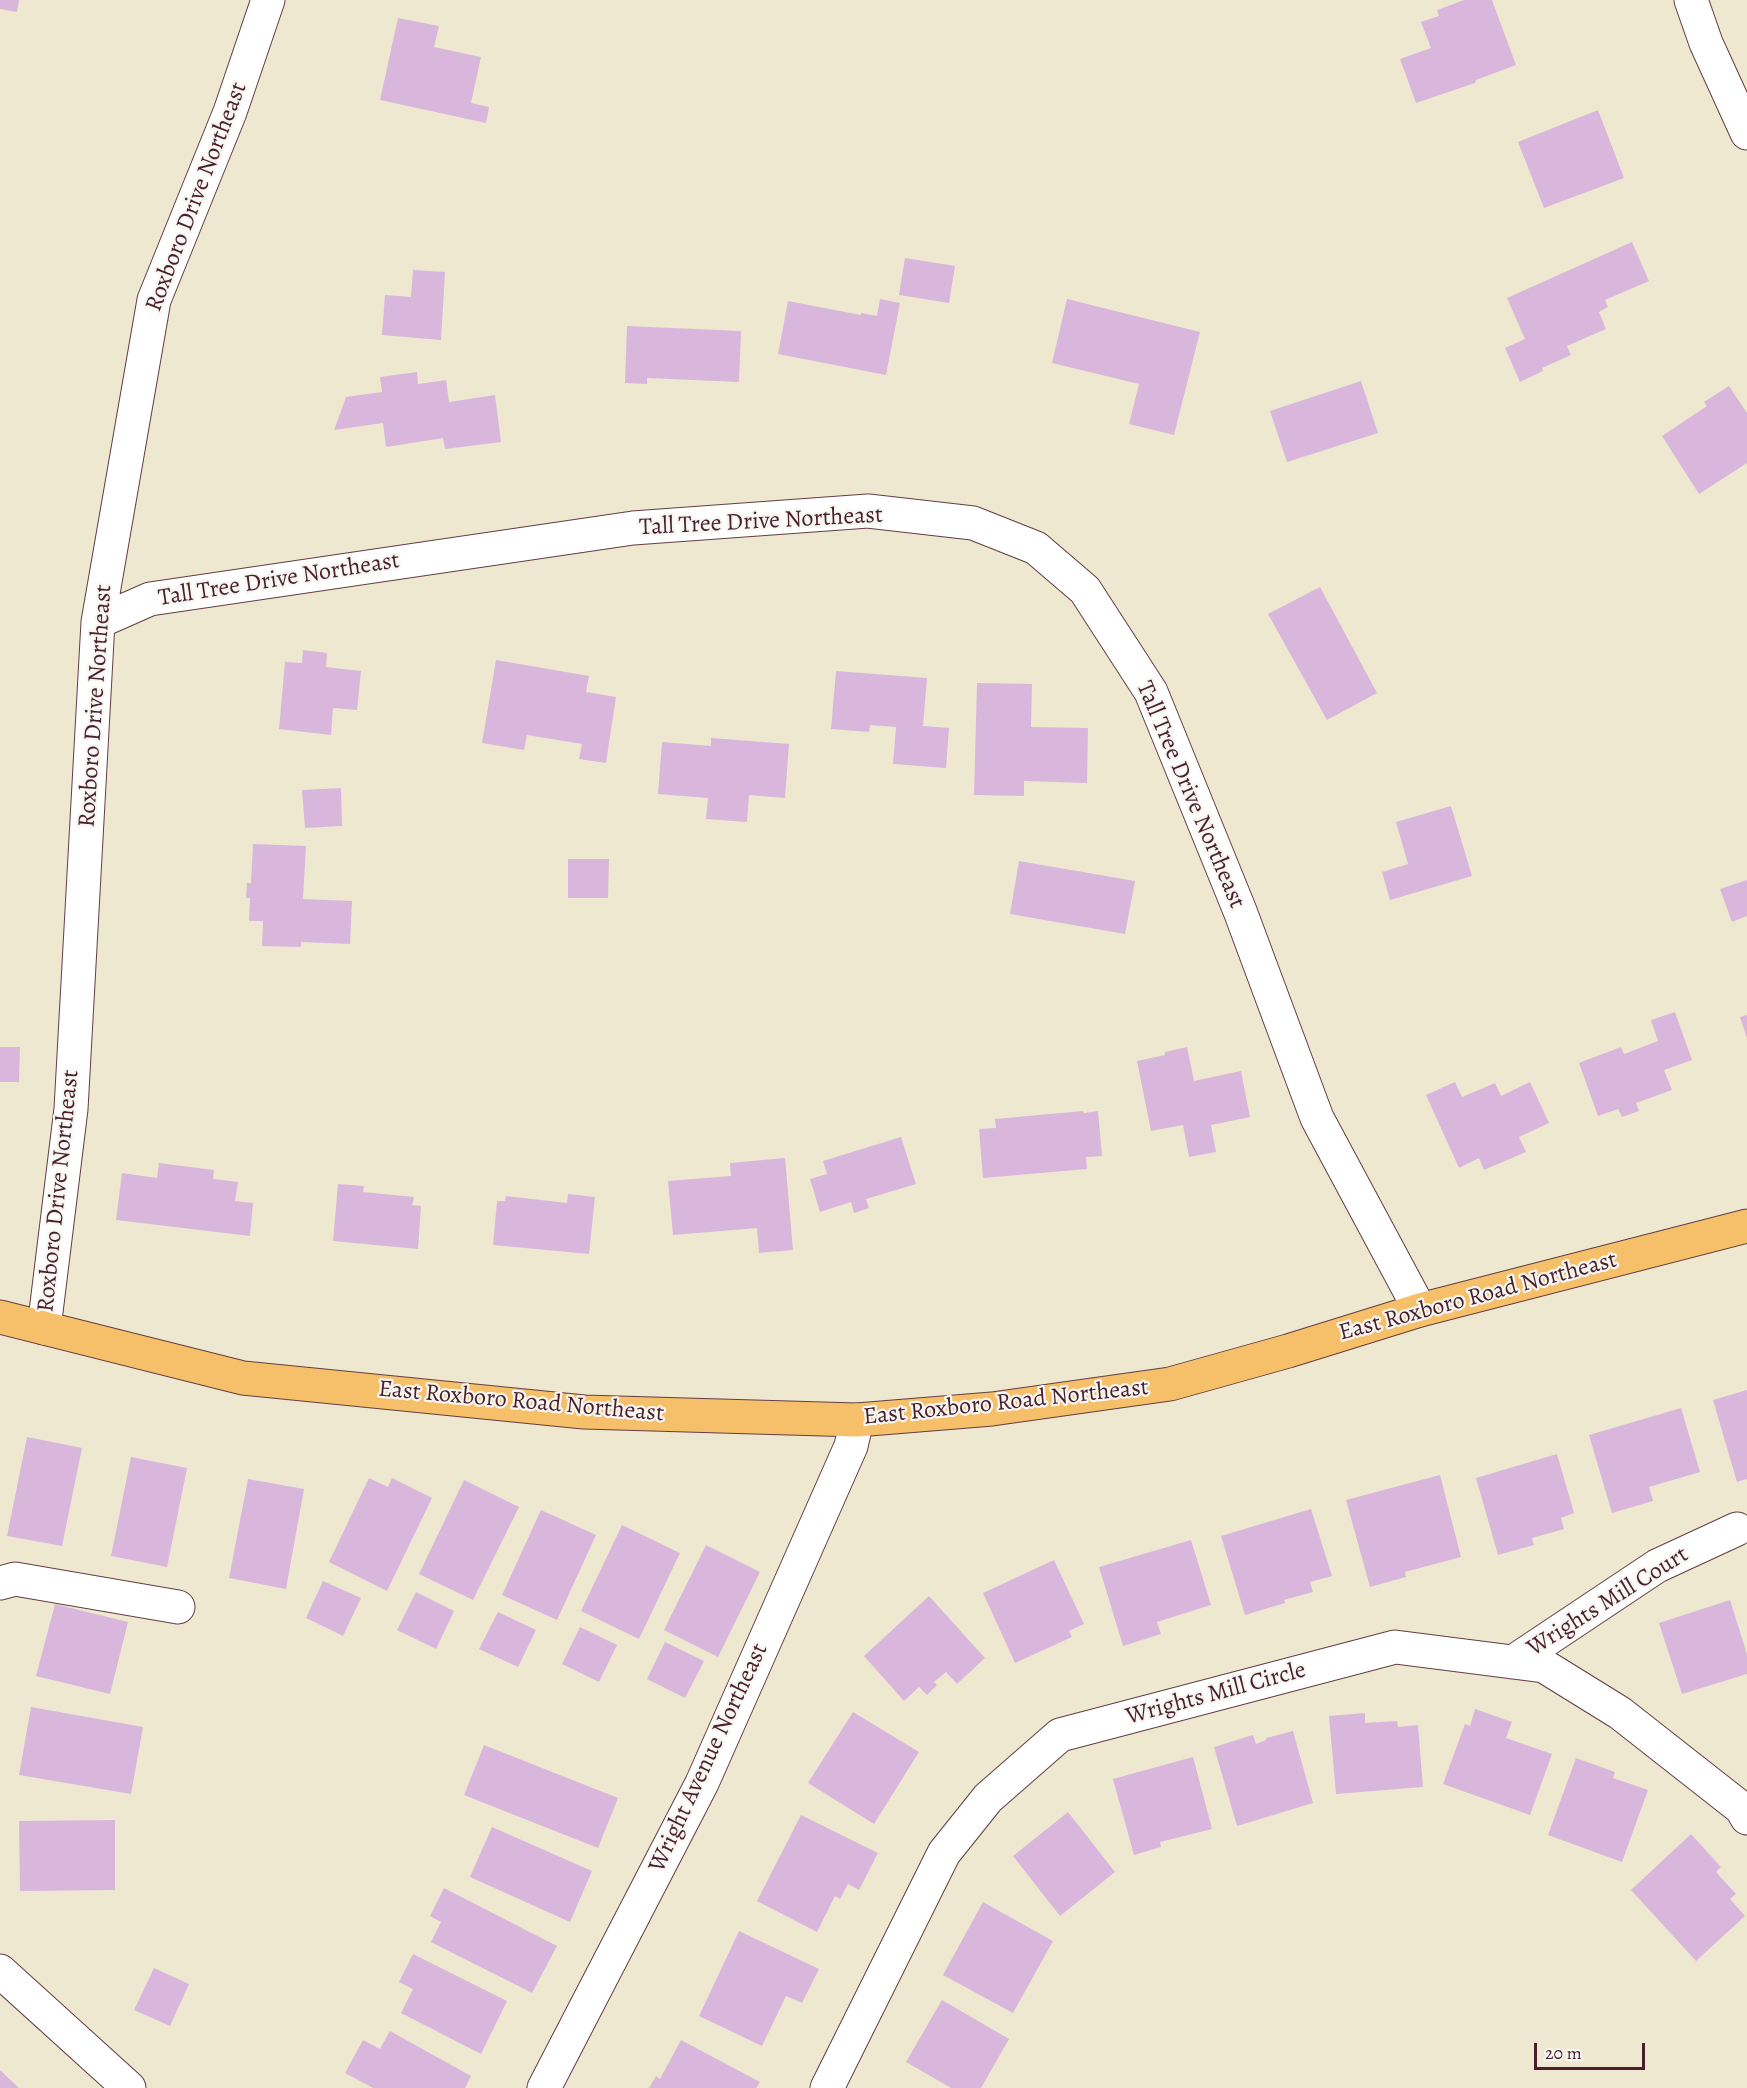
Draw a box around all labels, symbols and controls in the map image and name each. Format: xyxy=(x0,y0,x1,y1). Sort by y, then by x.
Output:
street label: Roxboro Drive Northeast xyxy=(140,78,254,316)
street label: Tall Tree Drive Northeast xyxy=(638,501,884,543)
street label: Tall Tree Drive Northeast xyxy=(156,547,402,613)
street label: Roxboro Drive Northeast xyxy=(73,584,119,828)
street label: Tall Tree Drive Northeast xyxy=(1129,677,1251,913)
street label: Roxboro Drive Northeast xyxy=(32,1068,86,1314)
street label: East Roxboro Road Northeast xyxy=(1336,1246,1620,1348)
street label: East Roxboro Road Northeast xyxy=(862,1374,1150,1432)
street label: East Roxboro Road Northeast xyxy=(377,1375,665,1429)
street label: Wrights Mill Court xyxy=(1522,1541,1694,1663)
street label: Wright Avenue Northeast xyxy=(643,1639,775,1877)
street label: Wrights Mill Circle xyxy=(1123,1656,1309,1732)
scale bar xyxy=(1537,2031,1648,2069)
text: 20 m xyxy=(1545,2041,1582,2065)

